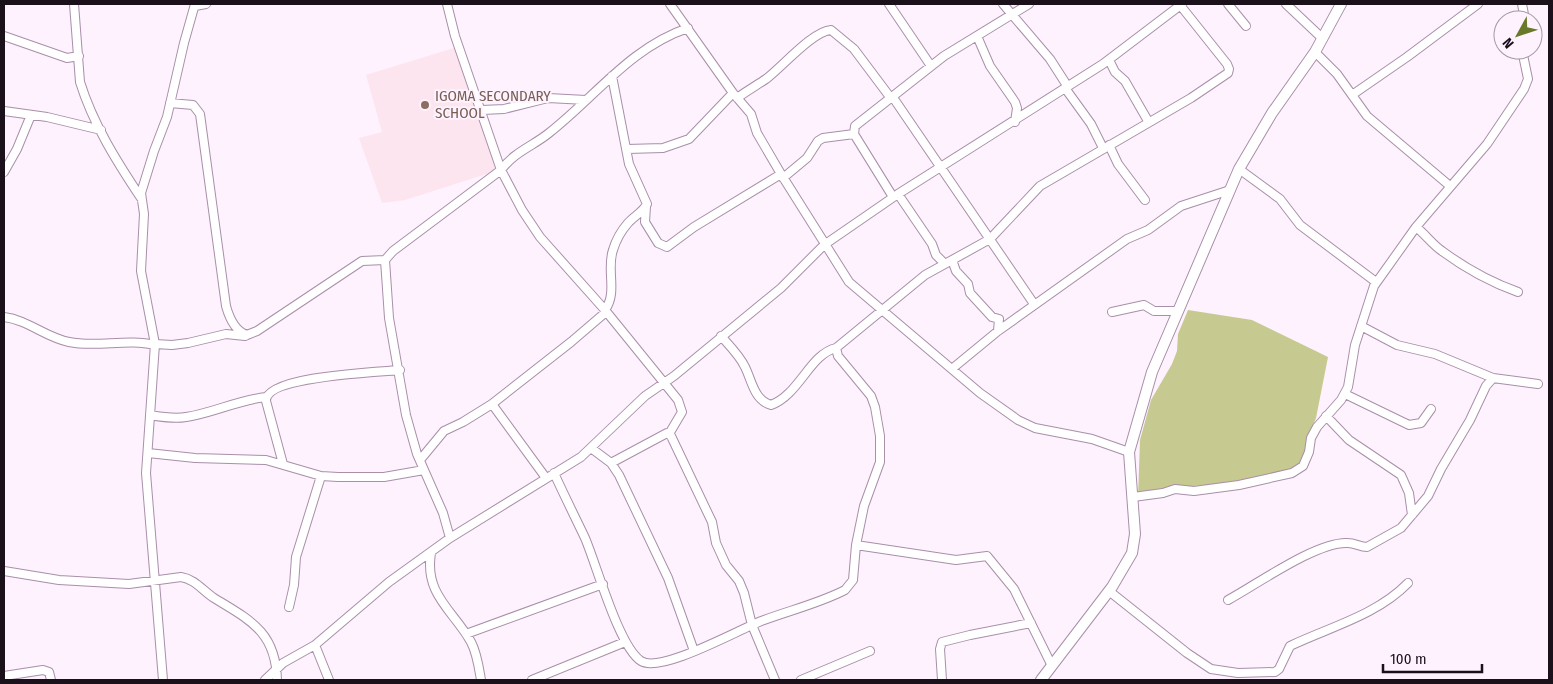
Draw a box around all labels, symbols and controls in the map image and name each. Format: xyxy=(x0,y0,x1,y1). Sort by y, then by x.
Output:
north arrow xyxy=(1493,10,1543,60)
text: N xyxy=(1499,34,1518,52)
place label: IGOMA SECONDARY SCHOOL xyxy=(435,87,551,122)
marker: IGOMA SECONDARY SCHOOL xyxy=(419,99,431,111)
scale bar xyxy=(1383,642,1482,674)
text: 100 m xyxy=(1390,650,1427,668)

